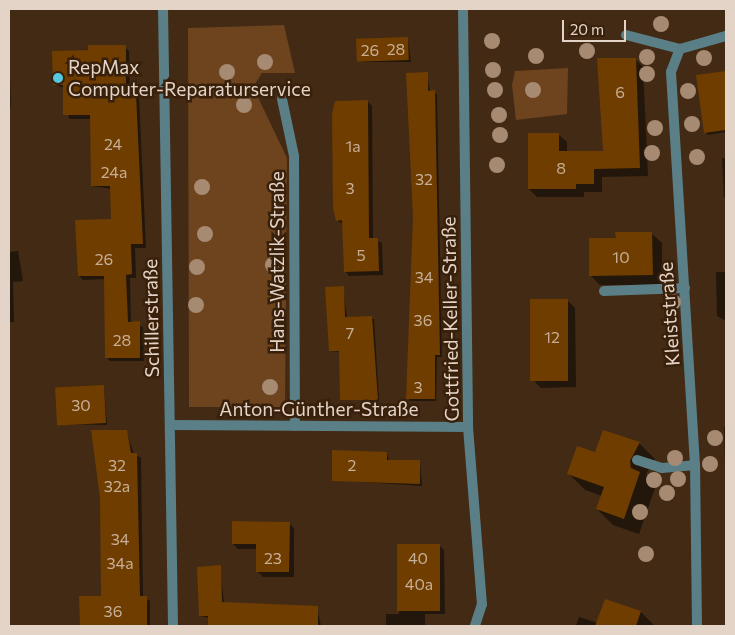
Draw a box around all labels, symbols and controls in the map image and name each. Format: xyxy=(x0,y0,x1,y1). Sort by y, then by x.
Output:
scale bar xyxy=(565,10,629,42)
text: 20 m xyxy=(570,20,604,38)
house number: 28 xyxy=(387,39,405,59)
house number: 26 xyxy=(361,40,379,60)
place label: RepMax Computer-Reparaturservice xyxy=(68,56,311,100)
marker: RepMax Computer-Reparaturservice xyxy=(52,72,64,84)
house number: 6 xyxy=(615,82,625,102)
house number: 24 xyxy=(104,134,122,154)
house number: 1a xyxy=(345,136,361,156)
house number: 8 xyxy=(556,158,566,178)
house number: 24a xyxy=(101,162,127,182)
house number: 32 xyxy=(415,169,433,189)
street label: Hans-Watzlik-Straße xyxy=(266,171,288,353)
house number: 3 xyxy=(345,178,355,198)
street label: Gottfried-Keller-Straße xyxy=(437,216,463,422)
house number: 5 xyxy=(356,245,366,265)
house number: 10 xyxy=(612,247,630,267)
house number: 26 xyxy=(95,249,113,269)
street label: Schillerstraße xyxy=(139,259,163,377)
street label: Kleiststraße xyxy=(654,261,684,367)
house number: 34 xyxy=(415,267,433,287)
house number: 36 xyxy=(414,310,432,330)
house number: 7 xyxy=(346,323,354,343)
house number: 12 xyxy=(544,327,560,347)
house number: 28 xyxy=(113,330,131,350)
house number: 3 xyxy=(413,377,423,397)
house number: 30 xyxy=(71,395,91,415)
street label: Anton-Günther-Straße xyxy=(219,398,419,420)
house number: 32 xyxy=(108,455,126,475)
house number: 2 xyxy=(348,455,356,475)
house number: 32a xyxy=(104,476,130,496)
house number: 34 xyxy=(111,529,129,549)
house number: 23 xyxy=(264,548,282,568)
house number: 40 xyxy=(408,548,428,568)
house number: 34a xyxy=(106,553,134,573)
house number: 40a xyxy=(405,574,433,594)
house number: 36 xyxy=(104,601,122,621)

